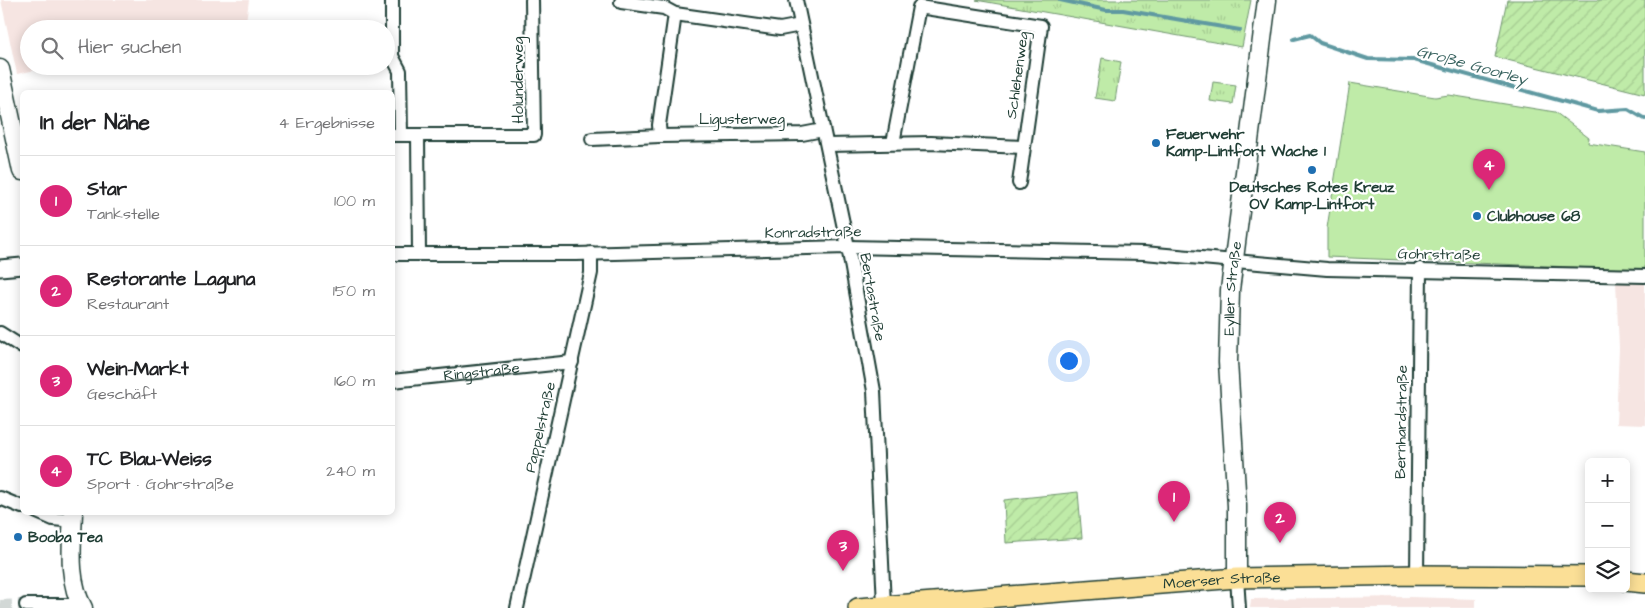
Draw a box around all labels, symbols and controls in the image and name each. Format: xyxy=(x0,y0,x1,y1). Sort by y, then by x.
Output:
search box xyxy=(20,20,395,75)
street label: Schlehenweg xyxy=(1001,30,1035,120)
icon: search xyxy=(38,34,66,62)
text: Hier suchen xyxy=(78,34,181,61)
street label: Holunderweg xyxy=(508,36,530,124)
water label: Große Goorley xyxy=(1414,40,1531,92)
text: In der Nähe xyxy=(40,108,150,137)
street label: Ligusterweg xyxy=(699,109,785,131)
text: 4 Ergebnisse xyxy=(278,112,375,134)
place label: Feuerwehr Kamp-Lintfort Wache 1 xyxy=(1166,124,1326,162)
marker: Feuerwehr Kamp-Lintfort Wache 1 xyxy=(1150,137,1162,149)
pin: 4 xyxy=(1473,149,1505,190)
marker: Deutsches Rotes Kreuz OV Kamp-Lintfort xyxy=(1306,164,1318,176)
text: Star xyxy=(87,176,127,203)
place label: Deutsches Rotes Kreuz OV Kamp-Lintfort xyxy=(1230,177,1395,215)
text: 1 xyxy=(55,190,57,212)
text: 100 m xyxy=(334,190,375,212)
text: Tankstelle xyxy=(87,203,160,225)
place label: Clubhouse 68 xyxy=(1487,206,1581,227)
marker: Clubhouse 68 xyxy=(1471,210,1483,222)
street label: Konradstraße xyxy=(764,221,862,244)
street label: Eyller Straße xyxy=(1219,240,1247,336)
street label: Gohrstraße xyxy=(1397,243,1481,266)
street label: Bertastraße xyxy=(854,251,891,343)
text: Restorante Laguna xyxy=(87,266,255,293)
text: 2 xyxy=(51,280,61,302)
text: 150 m xyxy=(333,280,375,302)
text: Restaurant xyxy=(87,293,169,315)
your location xyxy=(1056,348,1082,374)
text: Wein-Markt xyxy=(87,356,189,383)
street label: Ringstraße xyxy=(442,358,521,387)
street label: Bernhardstraße xyxy=(1390,365,1413,479)
text: 3 xyxy=(52,370,60,392)
text: 160 m xyxy=(334,370,375,392)
street label: Pappelstraße xyxy=(520,380,561,475)
text: Geschäft xyxy=(87,383,157,405)
text: TC Blau-Weiss xyxy=(87,446,212,473)
map controls xyxy=(1585,458,1630,593)
button: + xyxy=(1585,458,1630,503)
text: 4 xyxy=(51,460,61,482)
text: 240 m xyxy=(326,460,375,482)
text: Sport · Gohrstraße xyxy=(87,473,234,495)
pin: 1 xyxy=(1158,481,1190,522)
pin: 2 xyxy=(1264,502,1296,543)
button: − xyxy=(1585,503,1630,548)
place label: Booba Tea xyxy=(28,527,103,548)
pin: 3 xyxy=(827,530,859,571)
marker: Booba Tea xyxy=(12,531,24,543)
button: layers xyxy=(1585,548,1630,593)
street label: Moerser Straße xyxy=(1162,567,1281,595)

